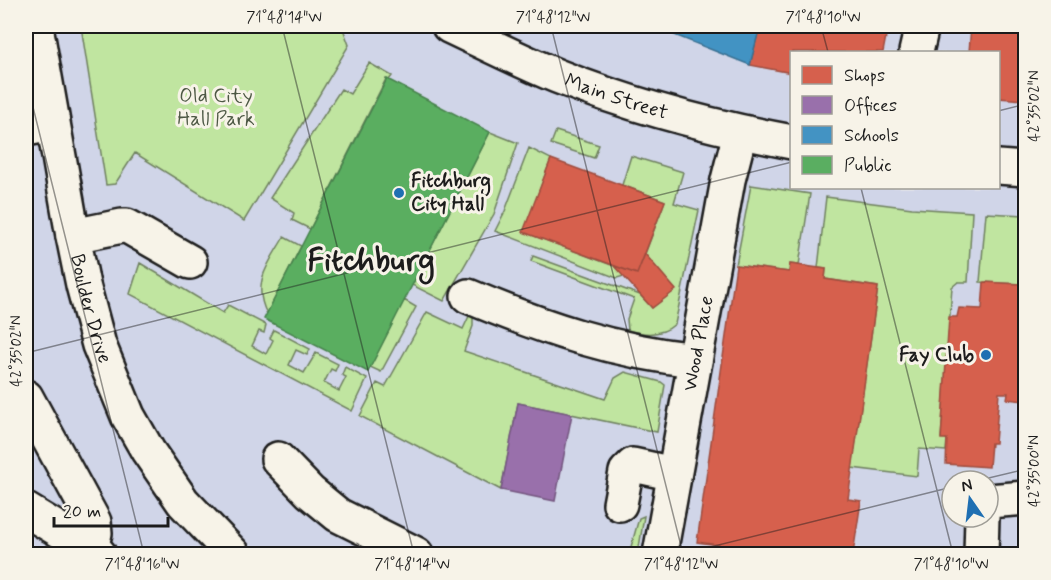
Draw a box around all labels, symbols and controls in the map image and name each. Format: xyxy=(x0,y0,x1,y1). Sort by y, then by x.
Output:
text: 71°48'14"W xyxy=(246,8,322,28)
text: 71°48'12"W xyxy=(516,8,590,28)
text: 71°48'10"W xyxy=(785,8,861,28)
legend xyxy=(790,51,1000,189)
text: Shops xyxy=(844,64,885,88)
street label: Main Street xyxy=(561,67,671,126)
text: 42°35'02"N xyxy=(1025,70,1045,142)
park label: Old City Hall Park xyxy=(177,83,255,133)
text: Offices xyxy=(844,94,897,118)
text: Schools xyxy=(844,124,899,148)
text: Public xyxy=(844,154,892,178)
place label: Fitchburg City Hall xyxy=(411,168,491,218)
marker: Fitchburg City Hall xyxy=(392,186,406,200)
district label: Fitchburg xyxy=(307,240,435,285)
street label: Boulder Drive xyxy=(64,252,119,367)
street label: Wood Place xyxy=(676,294,720,393)
text: 42°35'02"N xyxy=(7,315,27,387)
place label: Fay Club xyxy=(899,342,974,369)
marker: Fay Club xyxy=(979,348,993,362)
text: 42°35'00"N xyxy=(1025,435,1045,507)
north arrow xyxy=(940,469,1000,529)
text: N xyxy=(959,474,974,497)
scale bar xyxy=(54,490,168,528)
text: 20 m xyxy=(63,500,101,524)
text: 71°48'16"W xyxy=(105,555,179,575)
text: 71°48'14"W xyxy=(374,555,450,575)
text: 71°48'12"W xyxy=(644,555,718,575)
text: 71°48'10"W xyxy=(913,555,989,575)

